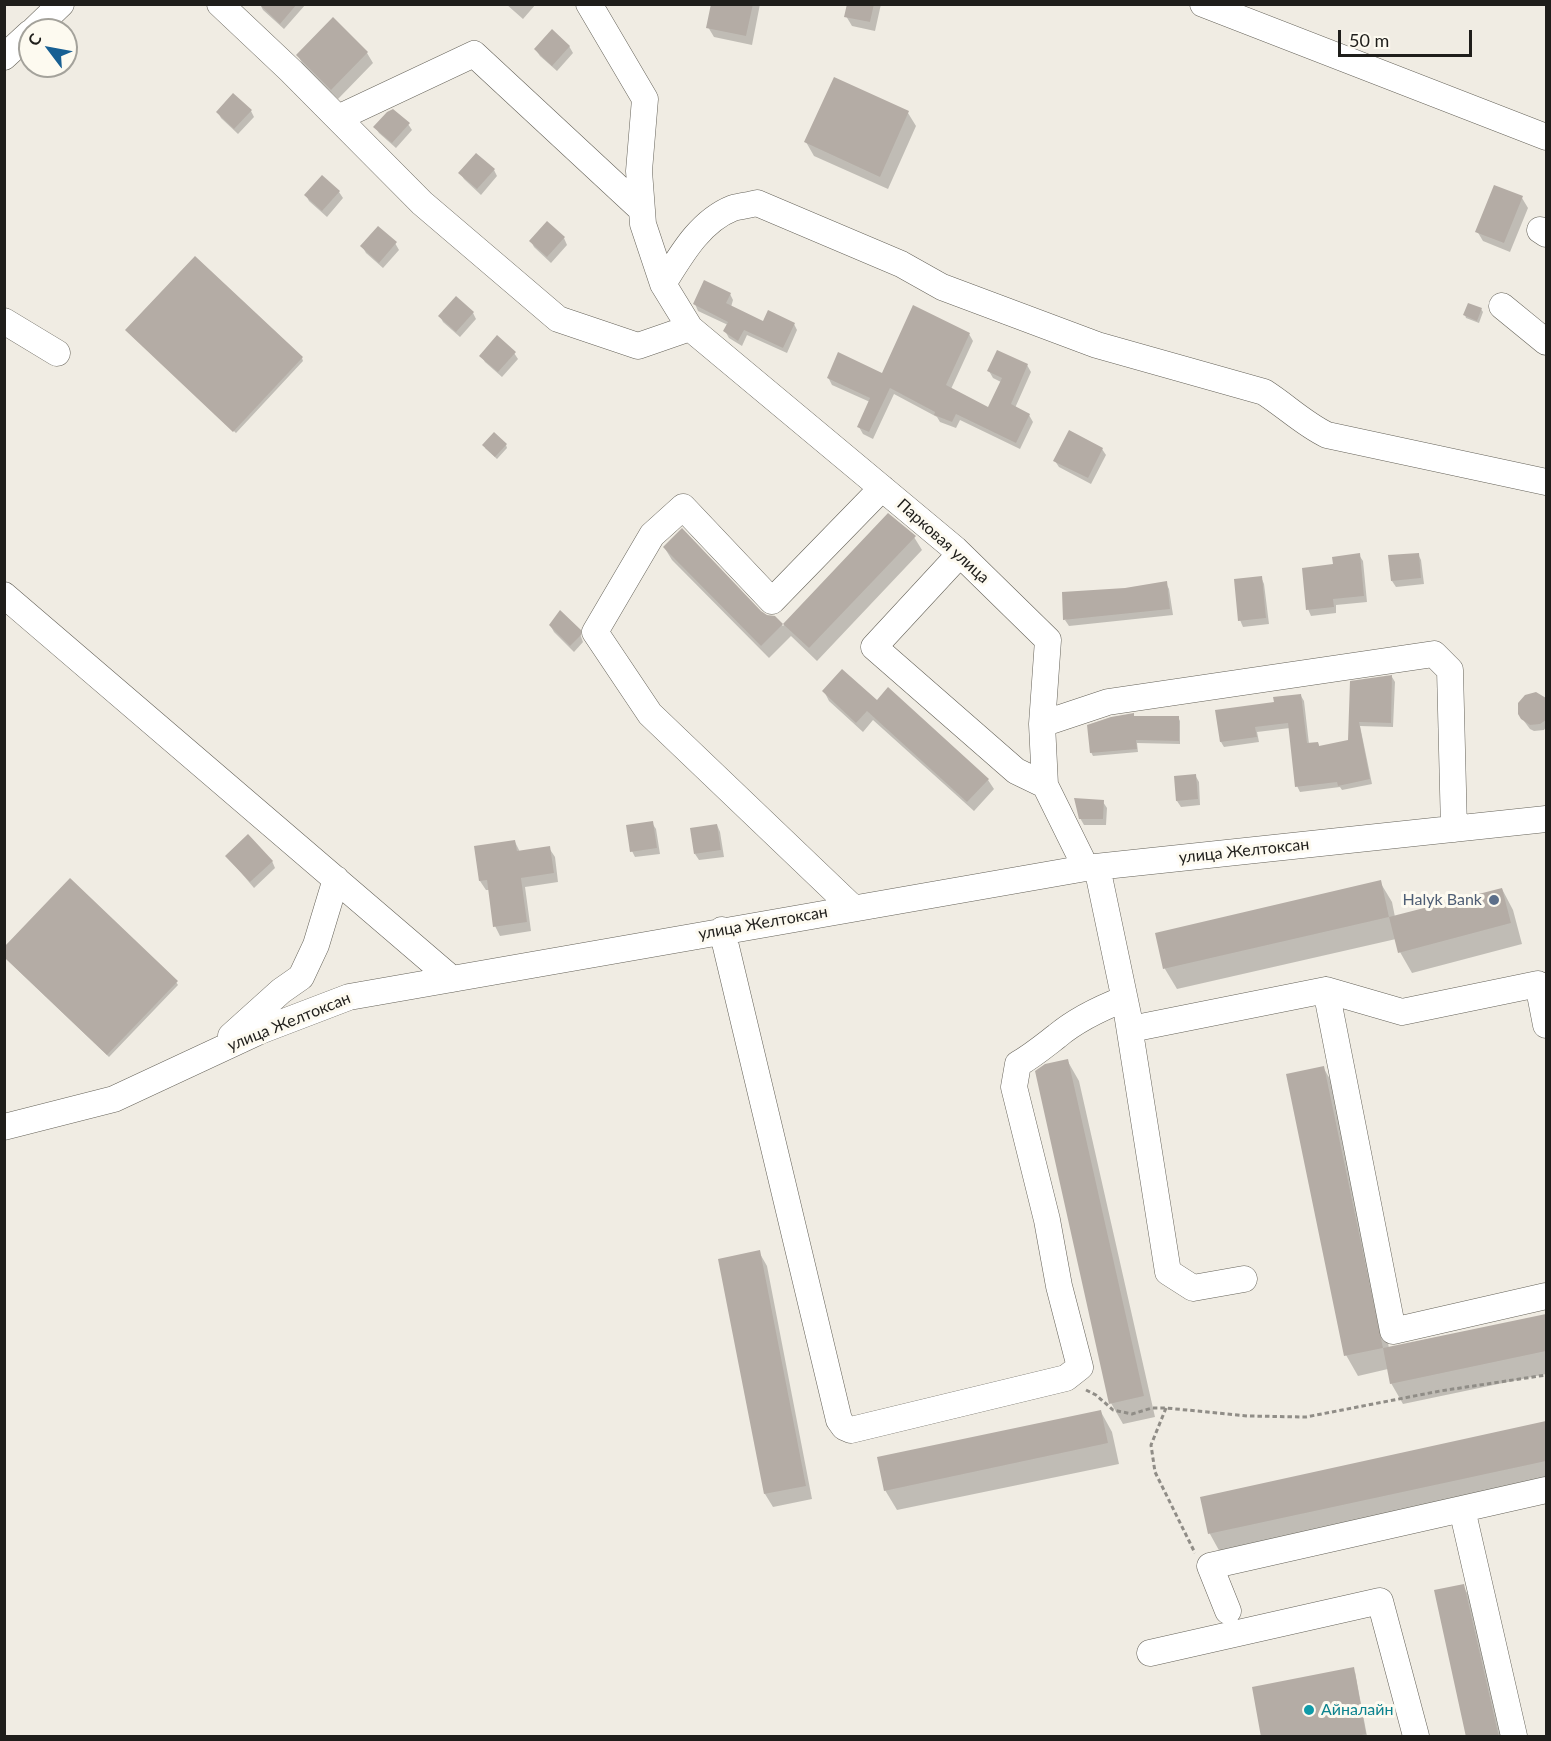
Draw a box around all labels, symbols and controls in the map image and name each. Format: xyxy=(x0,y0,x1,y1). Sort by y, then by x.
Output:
north arrow xyxy=(18,18,78,78)
scale bar xyxy=(1341,18,1474,56)
text: 50 m xyxy=(1349,29,1389,51)
text: С xyxy=(23,30,45,49)
street label: Парковая улица xyxy=(893,495,993,587)
street label: улица Желтоксан xyxy=(1178,835,1310,867)
place label: Halyk Bank xyxy=(1403,890,1482,910)
marker: Halyk Bank xyxy=(1487,893,1501,907)
street label: улица Желтоксан xyxy=(697,902,829,944)
street label: улица Желтоксан xyxy=(225,989,353,1055)
place label: Айналайн xyxy=(1321,1700,1393,1720)
marker: Айналайн xyxy=(1302,1703,1316,1717)

